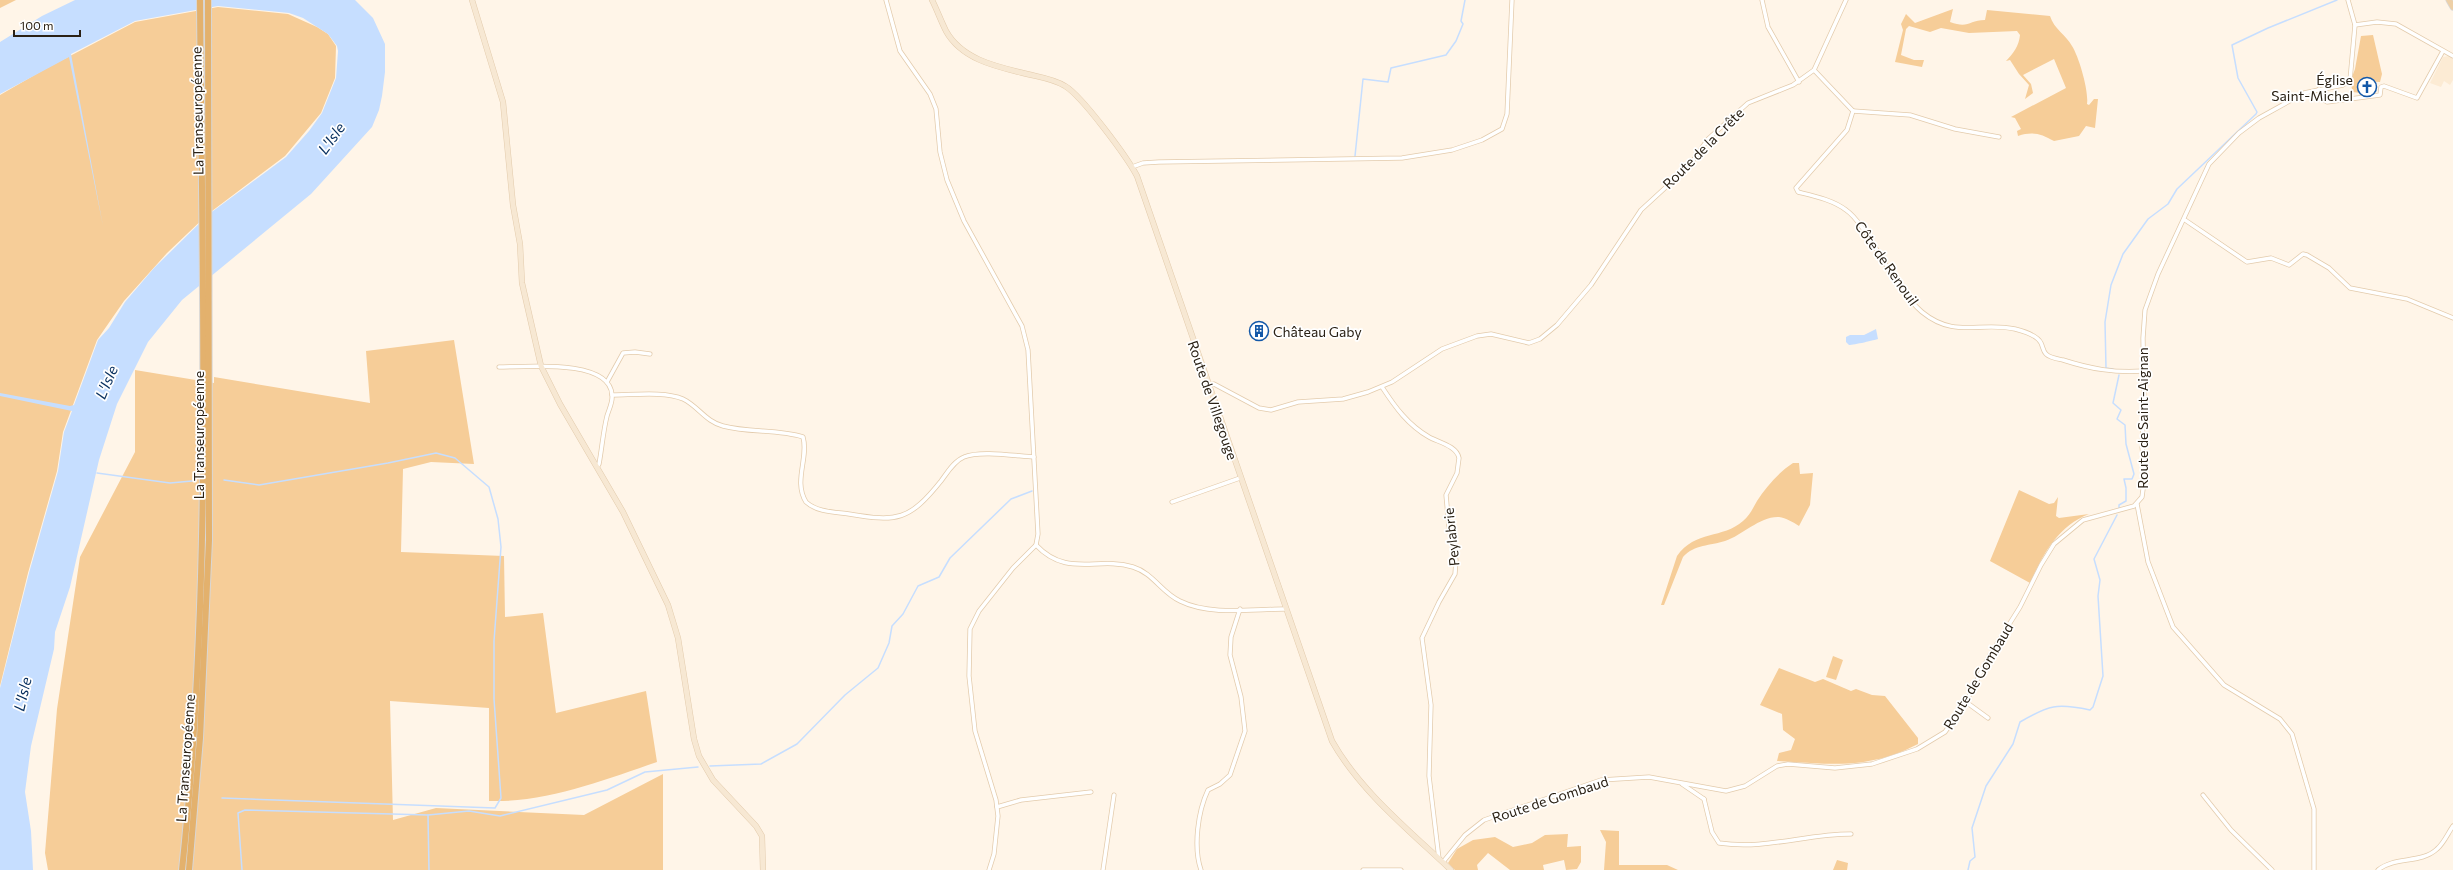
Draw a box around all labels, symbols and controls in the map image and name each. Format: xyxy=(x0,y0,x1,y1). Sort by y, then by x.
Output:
scale bar xyxy=(14,12,80,38)
text: 100 m xyxy=(20,18,54,32)
street label: La Transeuropéenne xyxy=(187,47,207,175)
place label: Église Saint-Michel xyxy=(2271,71,2353,104)
church icon: Église Saint-Michel xyxy=(2356,76,2378,98)
street label: Route de la Crête xyxy=(1659,104,1747,192)
water label: L'Isle xyxy=(314,119,348,157)
street label: Côte de Renouil xyxy=(1852,217,1922,309)
building icon: Château Gaby xyxy=(1248,320,1270,342)
place label: Château Gaby xyxy=(1273,323,1362,340)
street label: Route de Villegouge xyxy=(1185,338,1241,462)
street label: Route de Saint-Aignan xyxy=(2134,347,2151,489)
water label: L'Isle xyxy=(91,363,121,401)
street label: La Transeuropéenne xyxy=(190,371,207,499)
street label: Peylabrie xyxy=(1439,507,1463,567)
street label: Route de Gombaud xyxy=(1939,620,2017,732)
water label: L'Isle xyxy=(9,675,35,713)
street label: La Transeuropéenne xyxy=(172,693,198,823)
street label: Route de Gombaud xyxy=(1490,772,1610,826)

